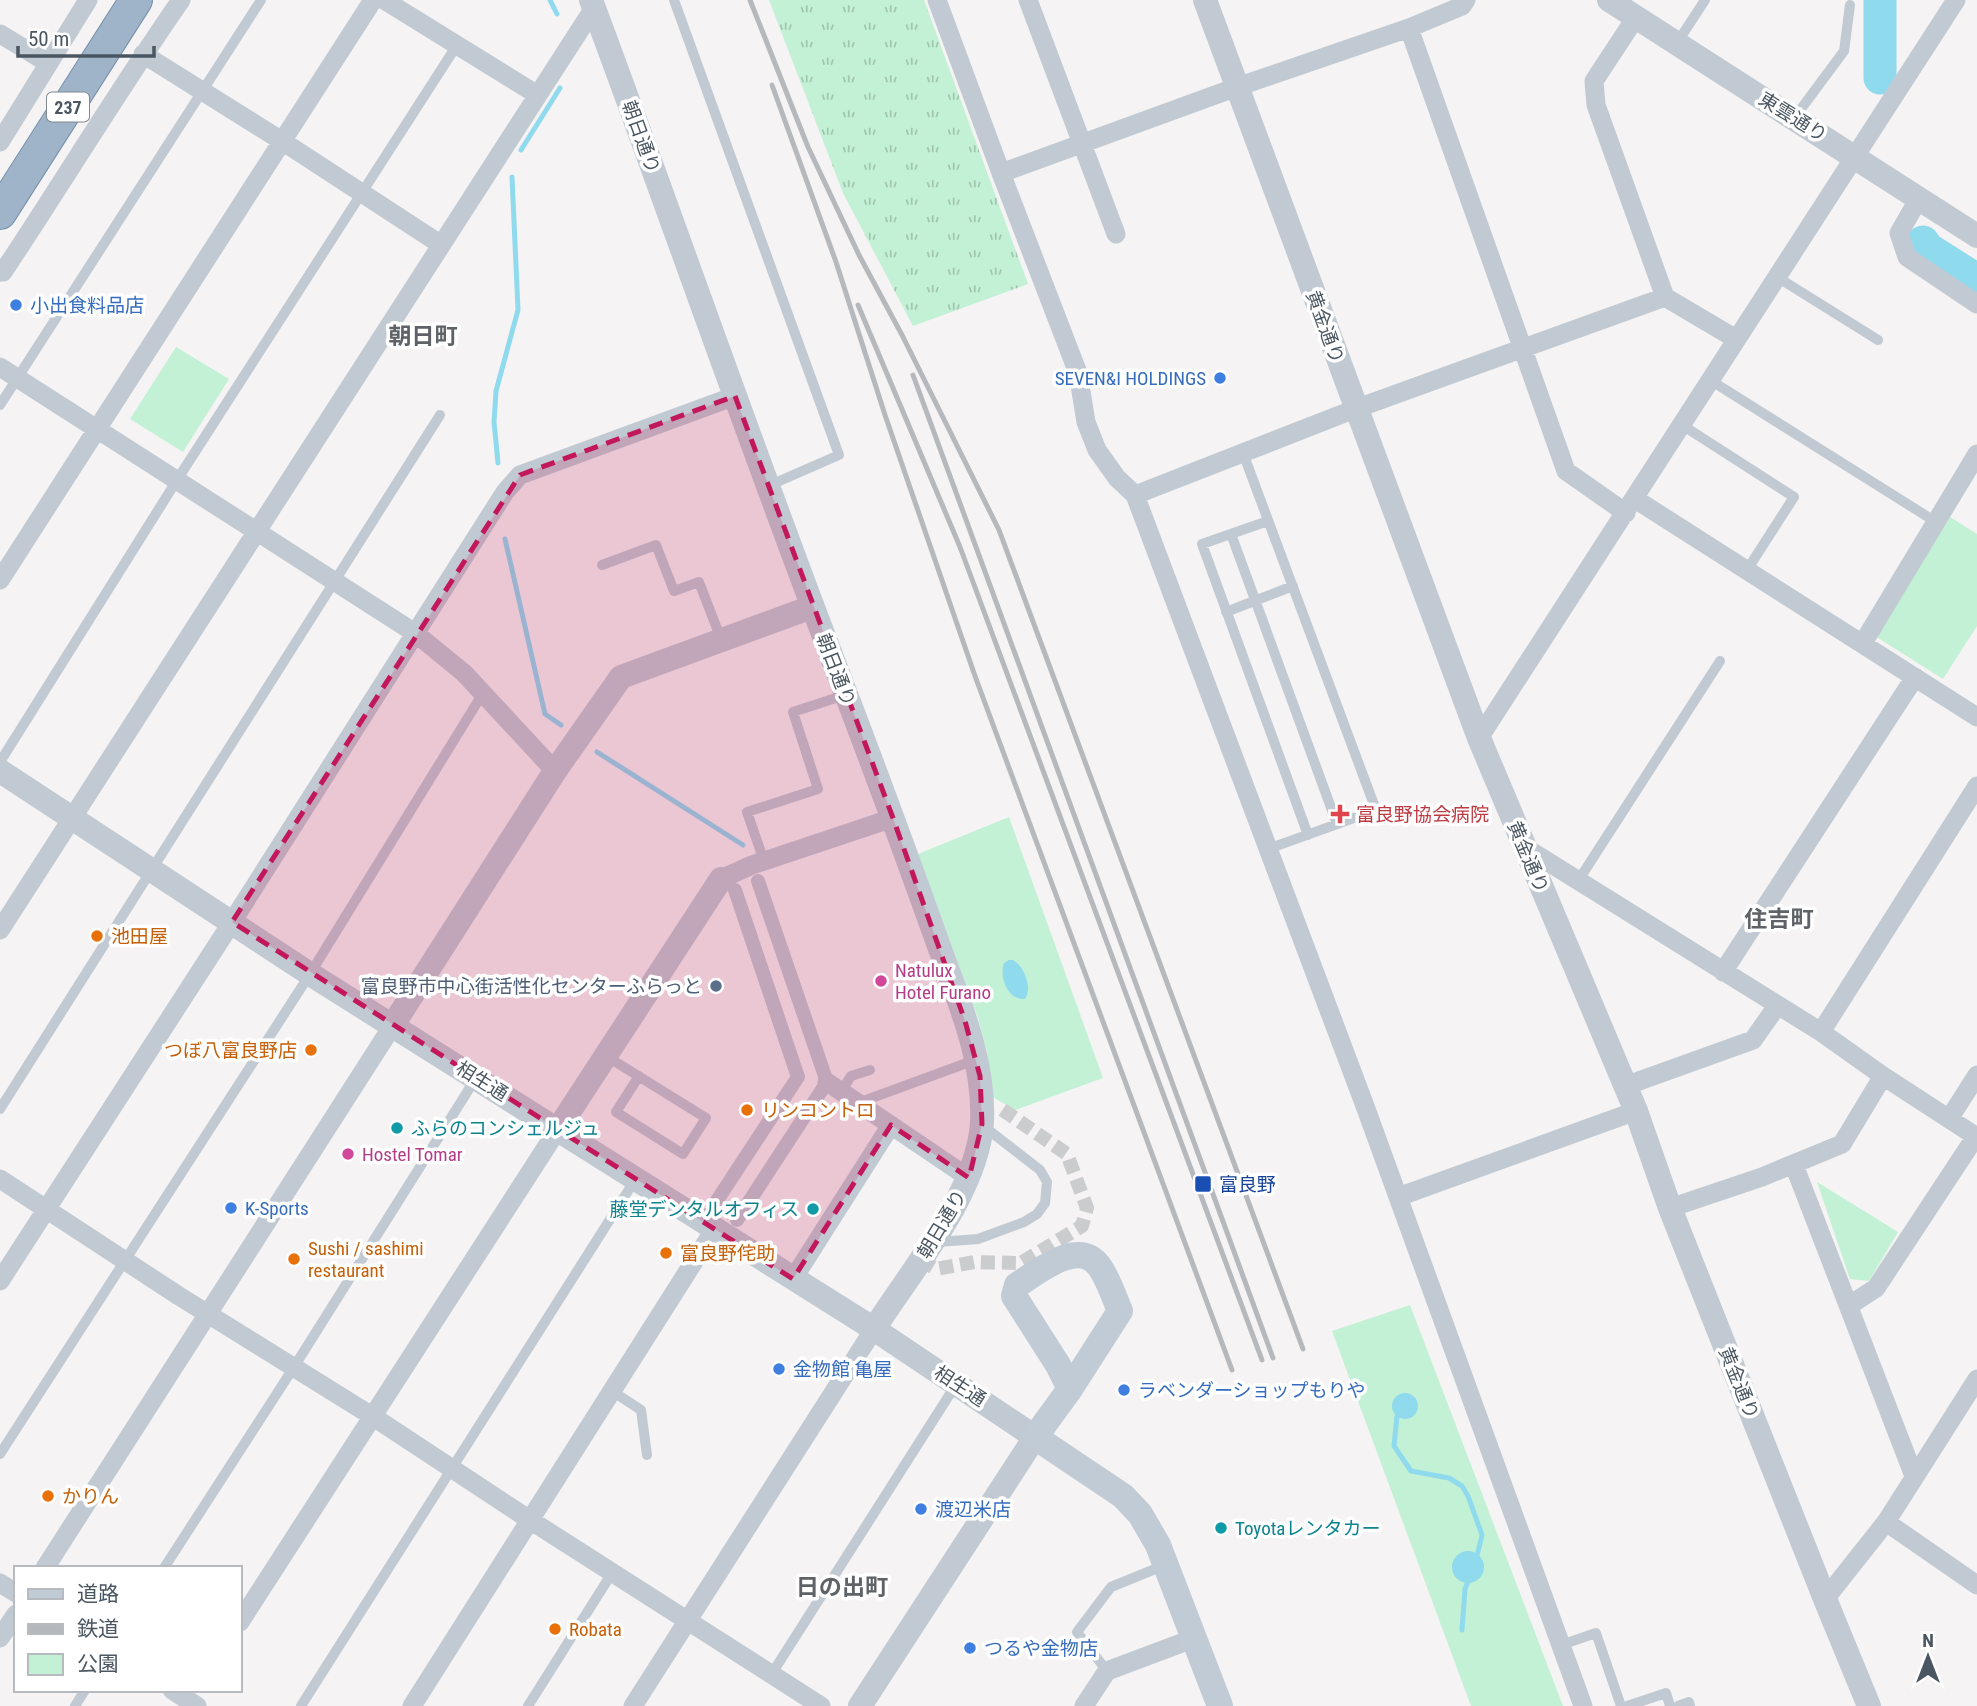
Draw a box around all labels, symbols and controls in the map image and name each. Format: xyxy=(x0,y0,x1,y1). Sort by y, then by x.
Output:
scale bar xyxy=(18,14,154,58)
text: 50 m xyxy=(28,27,69,51)
street label: 東雲通り xyxy=(1755,87,1831,147)
road number: 237 xyxy=(47,92,89,122)
street label: 朝日通り xyxy=(617,97,665,177)
street label: 黄金通り xyxy=(1301,287,1349,367)
place label: 小出食料品店 xyxy=(30,294,144,317)
marker: 小出食料品店 xyxy=(8,297,24,313)
district label: 朝日町 xyxy=(389,323,458,350)
place label: SEVEN&I HOLDINGS xyxy=(1055,367,1206,390)
marker: SEVEN&I HOLDINGS xyxy=(1212,370,1228,386)
street label: 朝日通り xyxy=(812,630,860,710)
place label: 富良野協会病院 xyxy=(1356,803,1489,826)
marker: 富良野協会病院 xyxy=(1330,804,1350,824)
street label: 黄金通り xyxy=(1503,818,1553,896)
district label: 住吉町 xyxy=(1745,906,1814,933)
place label: 池田屋 xyxy=(111,925,168,948)
marker: 池田屋 xyxy=(89,928,105,944)
place label: Natulux Hotel Furano xyxy=(895,959,991,1004)
marker: Natulux Hotel Furano xyxy=(873,973,889,989)
place label: 富良野市中心街活性化センターふらっと xyxy=(361,975,702,998)
marker: 富良野市中心街活性化センターふらっと xyxy=(708,978,724,994)
place label: つぼ八富良野店 xyxy=(164,1039,297,1062)
marker: つぼ八富良野店 xyxy=(303,1042,319,1058)
street label: 相生通 xyxy=(452,1056,512,1106)
place label: リンコントロ xyxy=(761,1099,875,1122)
marker: リンコントロ xyxy=(739,1102,755,1118)
place label: ふらのコンシェルジュ xyxy=(411,1117,600,1140)
marker: ふらのコンシェルジュ xyxy=(389,1120,405,1136)
place label: Hostel Tomar xyxy=(362,1143,463,1166)
marker: Hostel Tomar xyxy=(340,1146,356,1162)
place label: 富良野 xyxy=(1219,1173,1276,1196)
marker: 富良野 xyxy=(1193,1174,1213,1194)
street label: 朝日通り xyxy=(913,1185,971,1263)
place label: K-Sports xyxy=(245,1197,309,1220)
place label: 藤堂デンタルオフィス xyxy=(609,1198,799,1221)
marker: K-Sports xyxy=(223,1200,239,1216)
marker: 藤堂デンタルオフィス xyxy=(805,1201,821,1217)
place label: Sushi / sashimi restaurant xyxy=(308,1237,424,1282)
place label: 富良野侘助 xyxy=(680,1242,775,1265)
marker: 富良野侘助 xyxy=(658,1245,674,1261)
marker: Sushi / sashimi restaurant xyxy=(286,1251,302,1267)
street label: 黄金通り xyxy=(1714,1343,1764,1423)
place label: 金物館 亀屋 xyxy=(793,1358,892,1381)
marker: 金物館 亀屋 xyxy=(771,1361,787,1377)
street label: 相生通 xyxy=(930,1361,990,1411)
place label: ラベンダーショップもりや xyxy=(1138,1379,1366,1402)
marker: ラベンダーショップもりや xyxy=(1116,1382,1132,1398)
place label: かりん xyxy=(62,1485,119,1508)
marker: かりん xyxy=(40,1488,56,1504)
place label: 渡辺米店 xyxy=(935,1498,1011,1521)
marker: 渡辺米店 xyxy=(913,1501,929,1517)
place label: Toyotaレンタカー xyxy=(1235,1517,1380,1540)
marker: Toyotaレンタカー xyxy=(1213,1520,1229,1536)
legend xyxy=(14,1566,242,1692)
district label: 日の出町 xyxy=(796,1574,888,1601)
text: 道路 xyxy=(77,1582,119,1606)
text: 鉄道 xyxy=(77,1617,119,1641)
place label: Robata xyxy=(569,1618,622,1641)
marker: Robata xyxy=(547,1621,563,1637)
north arrow xyxy=(1893,1622,1963,1692)
text: N xyxy=(1922,1629,1934,1652)
place label: つるや金物店 xyxy=(984,1637,1098,1660)
marker: つるや金物店 xyxy=(962,1640,978,1656)
text: 公園 xyxy=(77,1652,119,1676)

